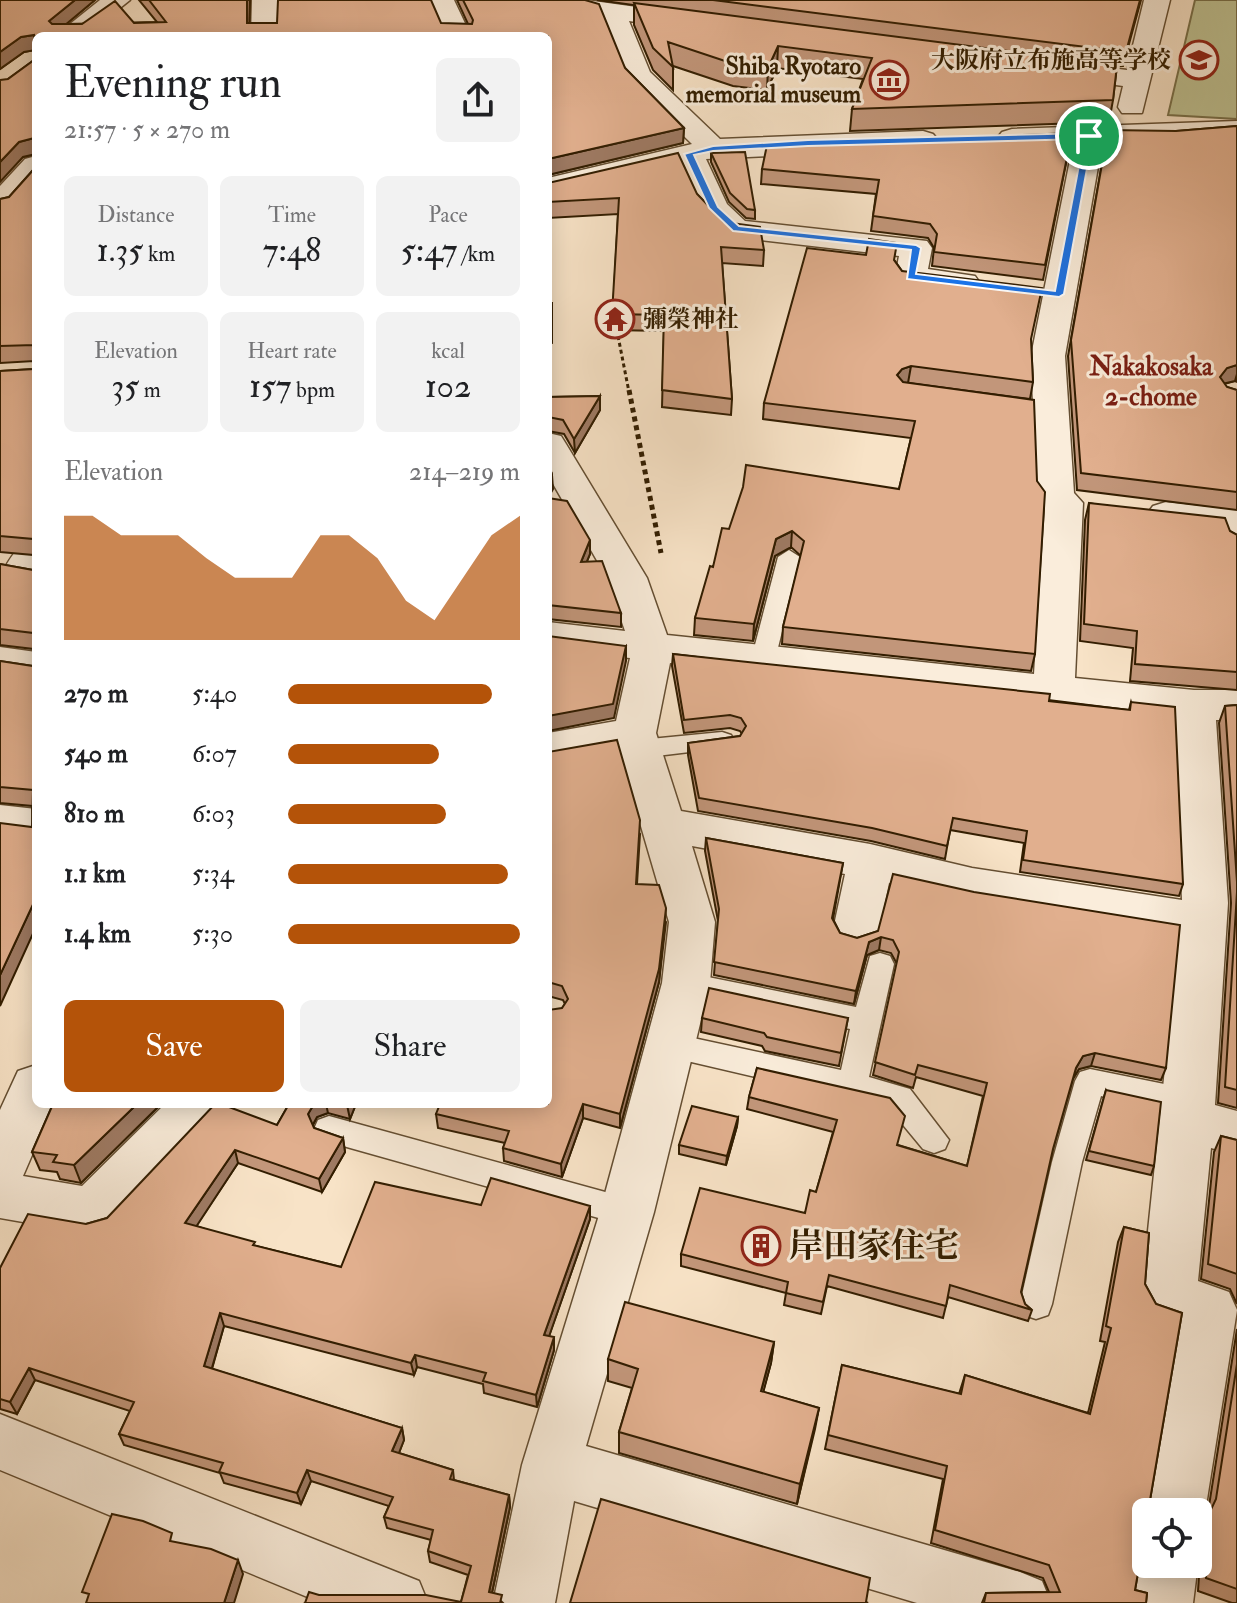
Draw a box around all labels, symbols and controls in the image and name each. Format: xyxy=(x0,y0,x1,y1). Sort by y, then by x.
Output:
school or university icon: 大阪府立布施高等学校 xyxy=(1178,39,1220,81)
place label: 大阪府立布施高等学校 xyxy=(931,45,1171,76)
place label: Shiba Ryotaro memorial museum xyxy=(686,51,861,110)
text: Evening run xyxy=(64,56,282,111)
button: share xyxy=(436,58,520,142)
museum icon: Shiba Ryotaro memorial museum xyxy=(868,59,910,101)
pin xyxy=(1055,102,1123,170)
text: 21:57 · 5 × 270 m xyxy=(64,114,230,146)
icon: arrive xyxy=(1067,114,1111,158)
text: Distance xyxy=(98,201,174,229)
text: Time xyxy=(268,201,316,229)
text: Pace xyxy=(428,201,468,229)
text: 1.35 xyxy=(97,229,143,272)
text: 7:48 xyxy=(263,229,321,272)
text: 5:47 xyxy=(401,229,457,272)
text: km xyxy=(143,240,175,268)
text: /km xyxy=(457,240,495,268)
temple icon: 彌榮神社 xyxy=(594,298,636,340)
place label: 彌榮神社 xyxy=(643,304,739,335)
text: Elevation xyxy=(94,337,178,365)
text: Heart rate xyxy=(247,337,337,365)
text: kcal xyxy=(431,337,465,365)
district label: Nakakosaka 2-chome xyxy=(1088,351,1214,413)
text: 35 xyxy=(111,365,139,408)
text: 157 xyxy=(249,365,291,408)
text: 102 xyxy=(425,365,471,408)
text: m xyxy=(139,376,161,404)
text: bpm xyxy=(291,376,335,404)
text: Elevation xyxy=(64,456,163,488)
text: 214–219 m xyxy=(409,456,520,488)
text: 270 m xyxy=(64,678,128,710)
text: 5:40 xyxy=(192,678,237,710)
text: 540 m xyxy=(64,738,128,770)
text: 6:07 xyxy=(192,738,237,770)
text: 810 m xyxy=(64,798,124,830)
text: 6:03 xyxy=(192,798,235,830)
text: 1.1 km xyxy=(64,858,126,890)
text: 5:34 xyxy=(192,858,234,890)
text: 1.4 km xyxy=(64,918,131,950)
text: 5:30 xyxy=(192,918,233,950)
button: Save xyxy=(64,1000,284,1092)
button: Share xyxy=(300,1000,520,1092)
building icon: 岸田家住宅 xyxy=(740,1225,782,1267)
place label: 岸田家住宅 xyxy=(789,1225,959,1268)
map controls xyxy=(1132,1498,1212,1578)
button: locate xyxy=(1132,1498,1212,1578)

